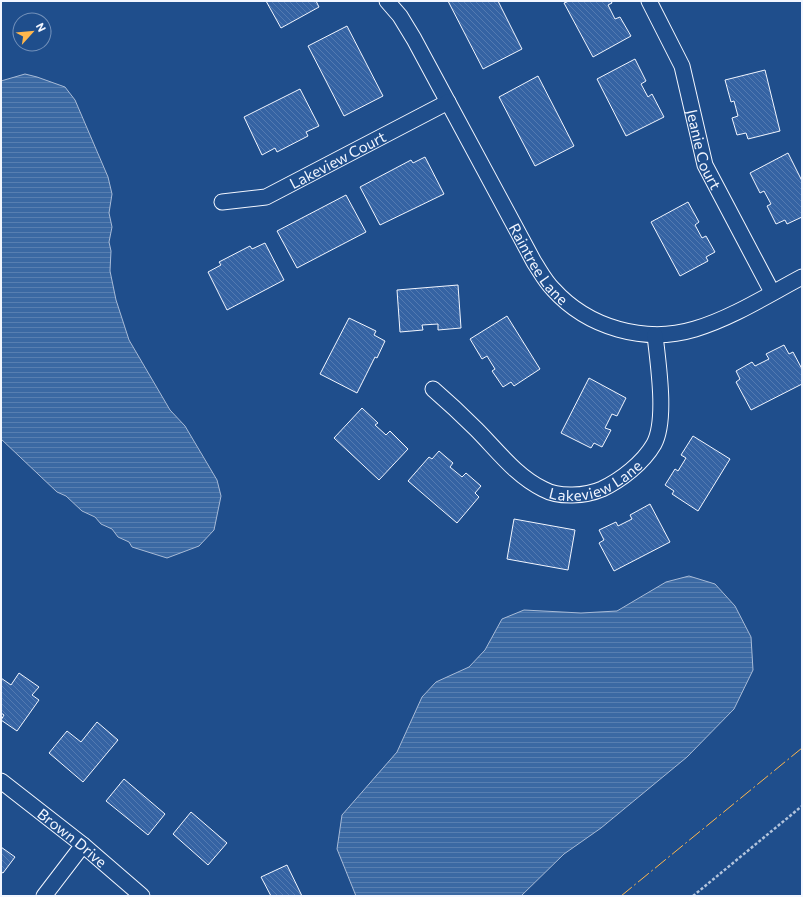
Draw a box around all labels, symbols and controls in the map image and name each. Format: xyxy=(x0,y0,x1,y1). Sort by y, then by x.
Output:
north arrow xyxy=(12,12,52,52)
text: N xyxy=(34,21,49,34)
street label: Jeanie Court xyxy=(683,107,725,192)
street label: Lakeview Court xyxy=(286,127,389,192)
street label: Raintree Lane xyxy=(506,220,572,308)
street label: Lakeview Lane xyxy=(547,456,646,504)
street label: Brown Drive xyxy=(34,804,111,871)

